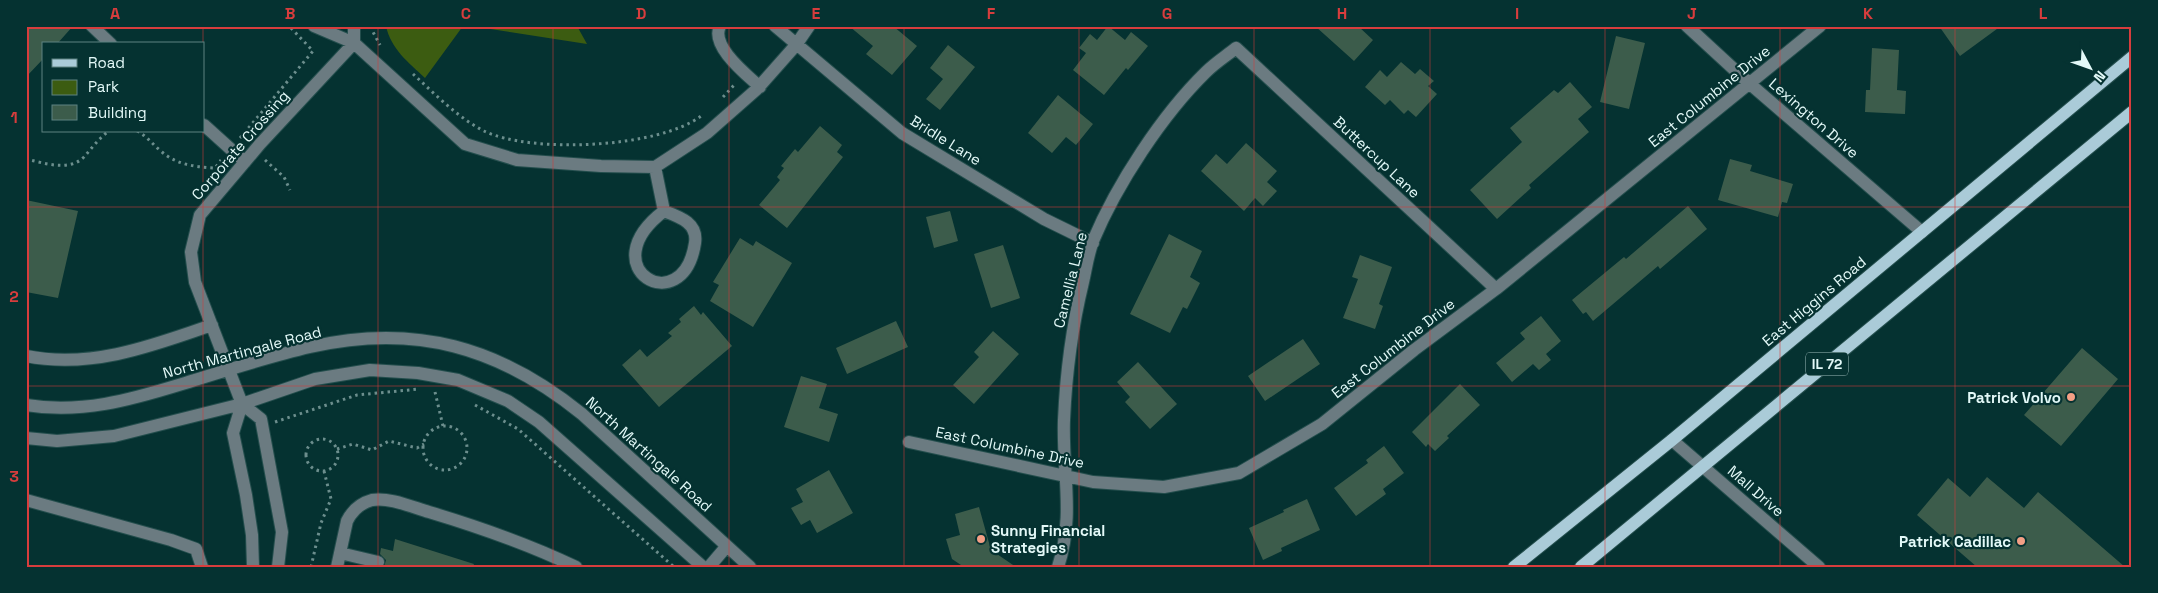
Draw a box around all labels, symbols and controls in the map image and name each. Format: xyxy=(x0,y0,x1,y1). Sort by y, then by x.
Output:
text: A xyxy=(110,3,120,24)
text: B xyxy=(285,3,295,24)
text: C xyxy=(461,3,471,24)
text: D xyxy=(636,3,646,24)
text: E xyxy=(812,3,821,24)
text: F xyxy=(987,3,996,24)
text: G xyxy=(1162,3,1172,24)
text: H xyxy=(1337,3,1347,24)
text: I xyxy=(1515,3,1519,24)
text: J xyxy=(1687,3,1697,24)
text: K xyxy=(1863,3,1873,24)
text: L xyxy=(2039,3,2048,24)
street label: East Columbine Drive xyxy=(1644,41,1774,151)
legend xyxy=(42,42,205,132)
north arrow xyxy=(2066,42,2116,92)
text: Road xyxy=(88,53,125,72)
text: N xyxy=(2090,67,2110,86)
street label: Lexington Drive xyxy=(1765,74,1863,162)
text: Park xyxy=(88,77,119,96)
street label: Corporate Crossing xyxy=(187,86,293,204)
text: Building xyxy=(88,103,147,122)
text: 1 xyxy=(10,107,18,128)
street label: Bridle Lane xyxy=(907,111,985,169)
street label: Buttercup Lane xyxy=(1330,112,1424,202)
street label: Camellia Lane xyxy=(1049,230,1091,330)
street label: East Higgins Road xyxy=(1758,252,1870,350)
text: 2 xyxy=(9,286,19,307)
street label: East Columbine Drive xyxy=(1328,294,1459,402)
street label: North Martingale Road xyxy=(161,322,323,382)
road number: IL 72 xyxy=(1806,352,1848,376)
place label: Patrick Volvo xyxy=(1967,388,2061,407)
marker: Patrick Volvo xyxy=(2065,391,2077,403)
street label: North Martingale Road xyxy=(582,392,716,516)
street label: East Columbine Drive xyxy=(934,422,1086,472)
street label: Mall Drive xyxy=(1724,461,1788,521)
text: 3 xyxy=(9,466,19,487)
place label: Sunny Financial Strategies xyxy=(991,521,1105,557)
place label: Patrick Cadillac xyxy=(1899,532,2011,551)
marker: Sunny Financial Strategies xyxy=(975,533,987,545)
marker: Patrick Cadillac xyxy=(2015,535,2027,547)

